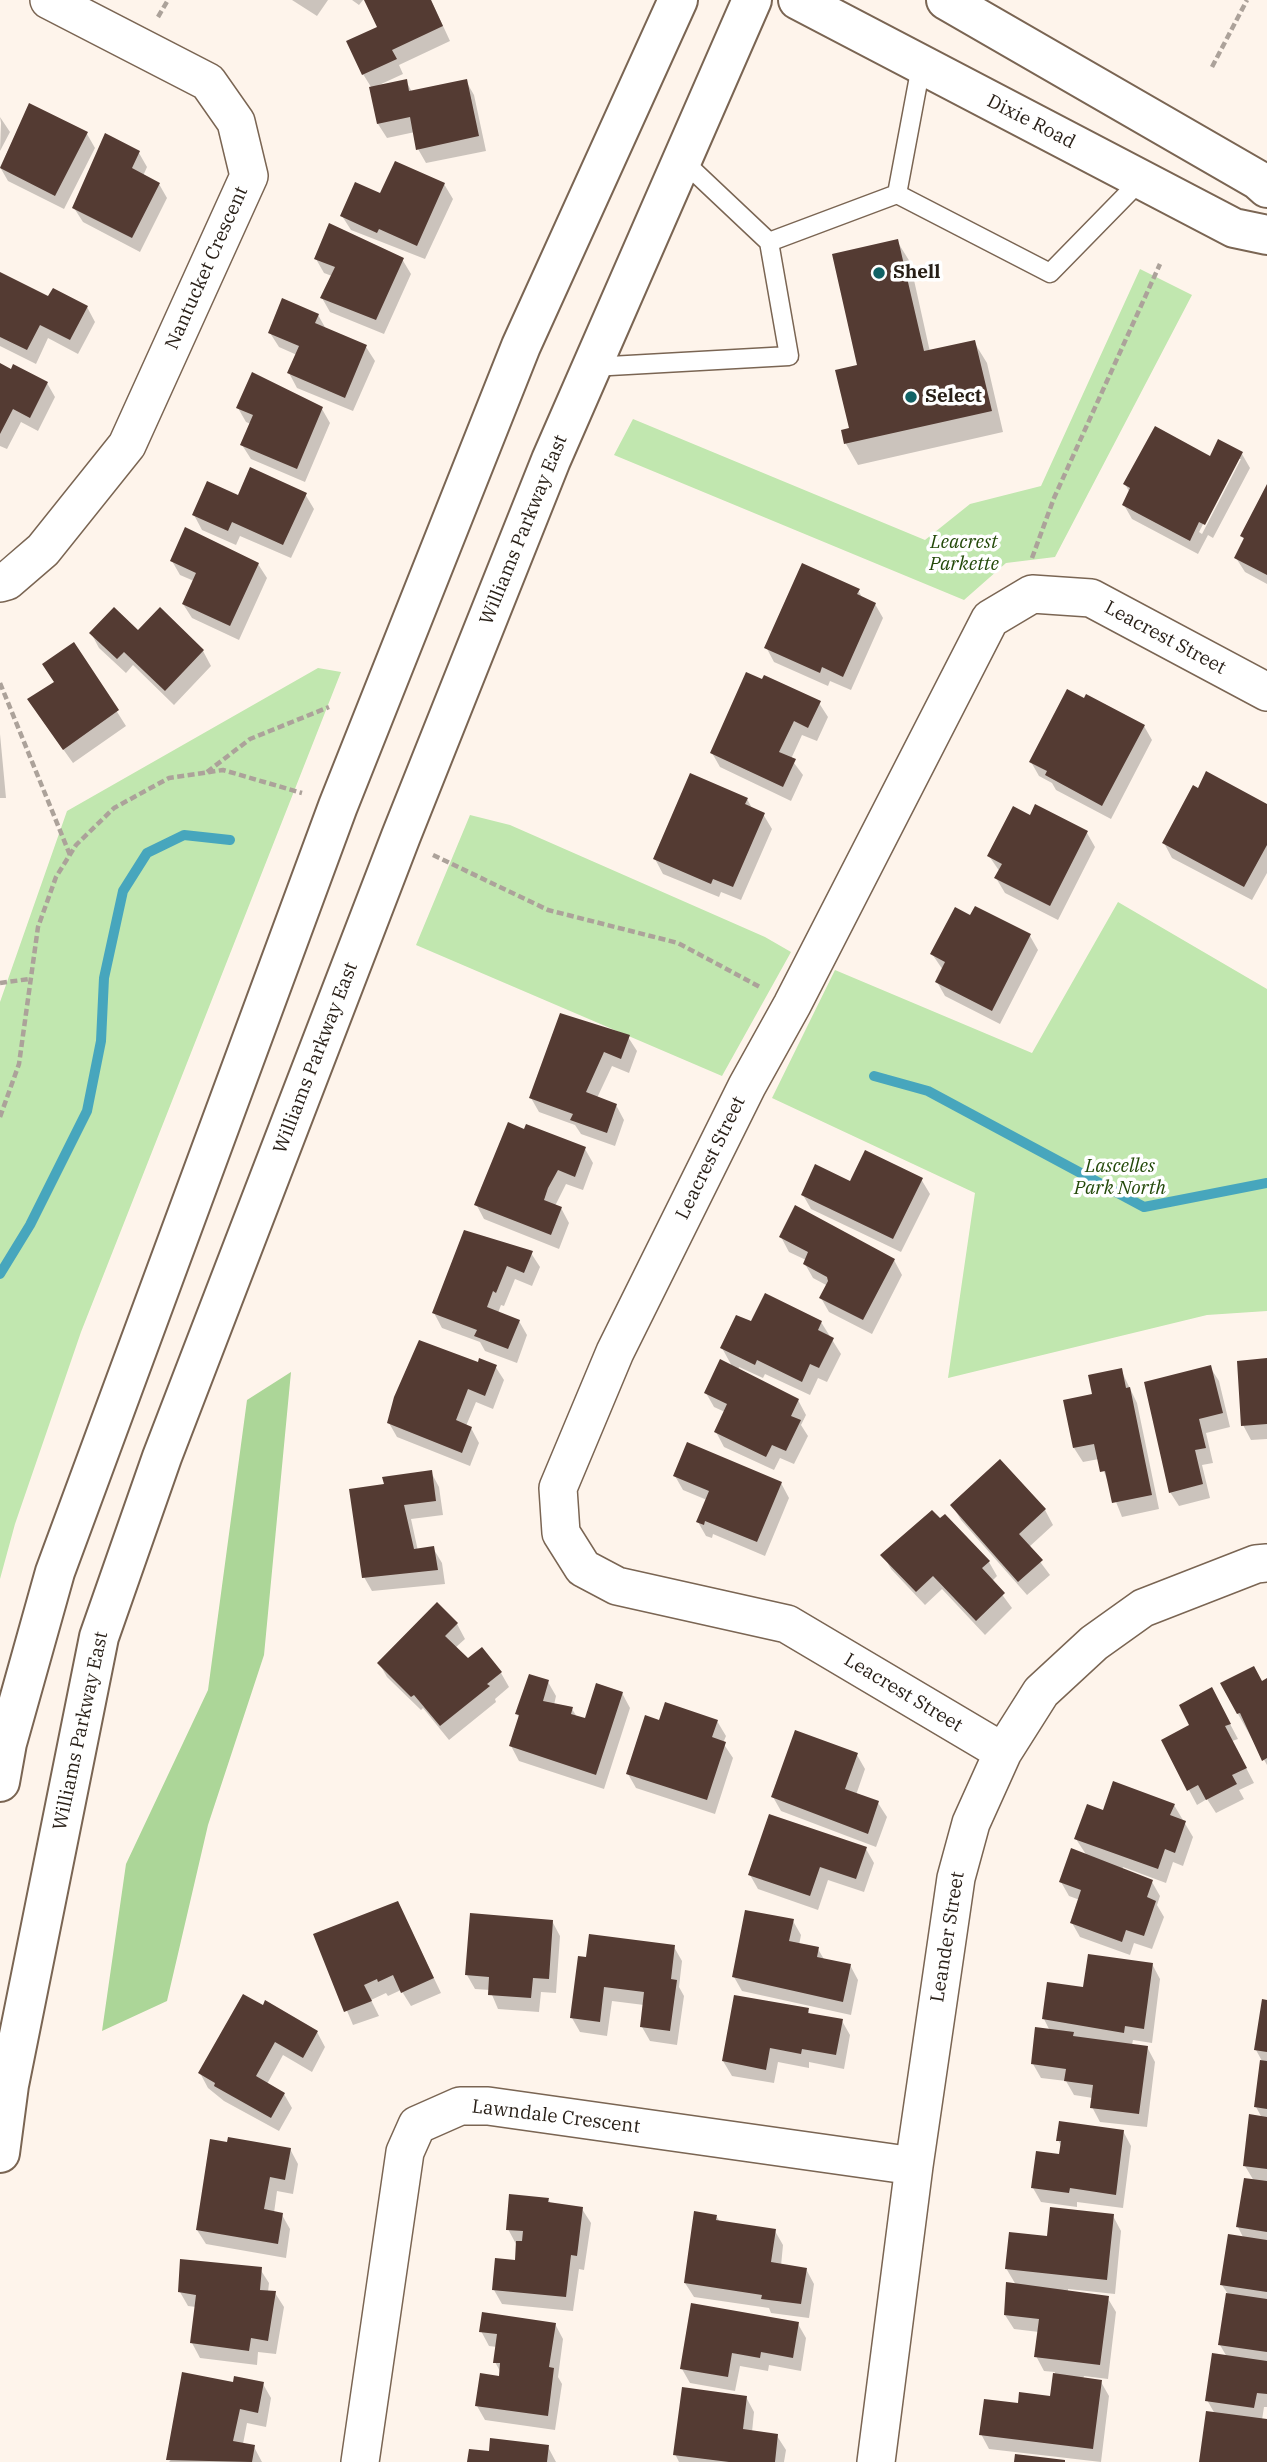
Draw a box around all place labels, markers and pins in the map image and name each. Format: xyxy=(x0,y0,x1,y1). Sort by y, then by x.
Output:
place label: Shell xyxy=(893,262,940,284)
marker: Shell xyxy=(871,265,887,281)
place label: Select xyxy=(925,386,982,408)
marker: Select xyxy=(903,389,919,405)

